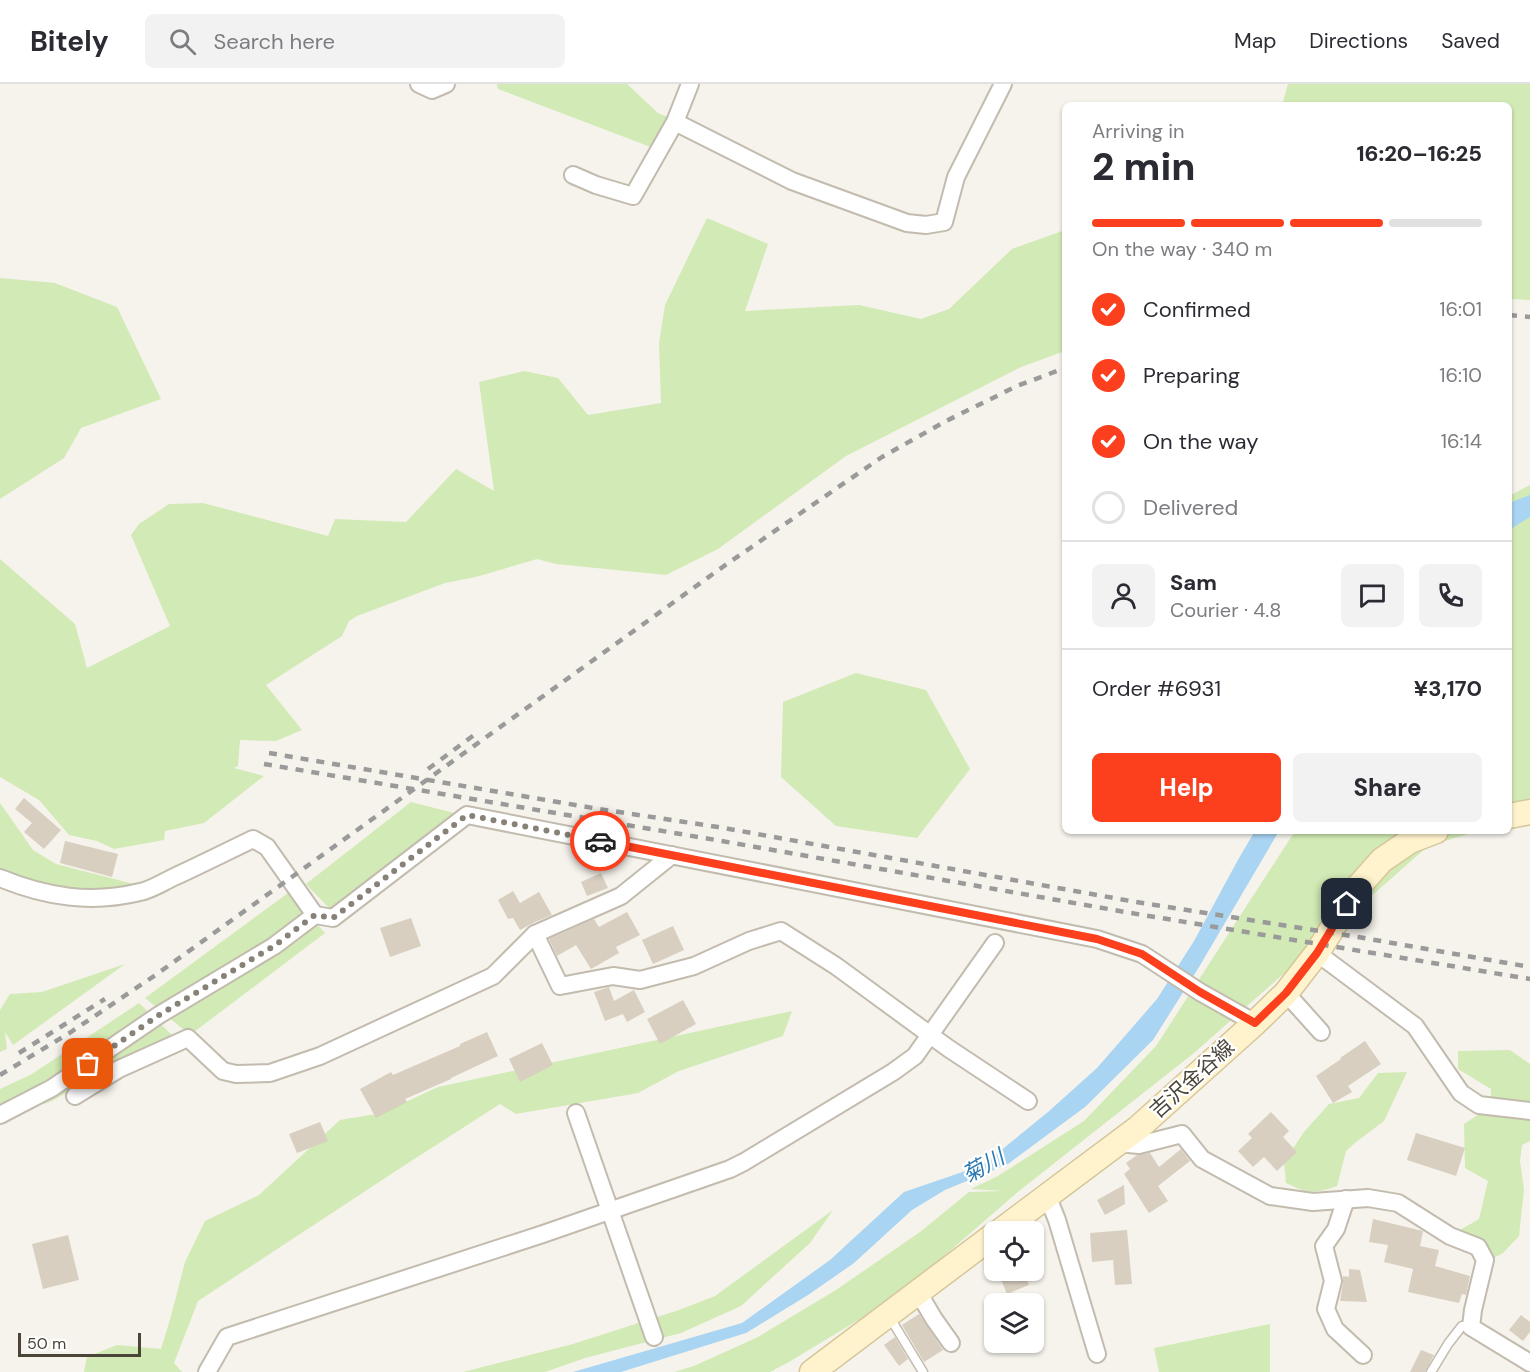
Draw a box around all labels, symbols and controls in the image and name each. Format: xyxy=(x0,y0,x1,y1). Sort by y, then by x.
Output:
search box xyxy=(145,14,565,68)
text: Bitely xyxy=(30,23,109,60)
icon: search xyxy=(166,25,199,58)
text: Search here xyxy=(214,27,335,56)
text: Map xyxy=(1234,27,1276,55)
text: Directions xyxy=(1309,27,1408,55)
text: Saved xyxy=(1441,27,1500,55)
text: Arriving in xyxy=(1092,118,1184,144)
text: 16:20–16:25 xyxy=(1356,139,1482,168)
text: 2 min xyxy=(1092,141,1196,192)
text: On the way · 340 m xyxy=(1092,236,1272,262)
icon: check xyxy=(1092,293,1125,326)
text: Confirmed xyxy=(1143,295,1251,324)
text: 16:01 xyxy=(1439,296,1482,322)
icon: check xyxy=(1092,359,1125,392)
text: Preparing xyxy=(1143,361,1240,390)
text: 16:10 xyxy=(1439,362,1482,388)
icon: check xyxy=(1092,425,1125,458)
text: On the way xyxy=(1143,427,1258,456)
text: 16:14 xyxy=(1441,428,1482,454)
text: Delivered xyxy=(1143,493,1238,522)
button: person xyxy=(1092,564,1155,627)
button: chat xyxy=(1341,564,1404,627)
button: phone xyxy=(1419,564,1482,627)
text: Sam xyxy=(1170,568,1217,597)
text: Courier · 4.8 xyxy=(1170,597,1281,623)
text: Order #6931 xyxy=(1092,674,1221,703)
text: ¥3,170 xyxy=(1414,674,1482,703)
button: Help xyxy=(1092,753,1281,822)
button: Share xyxy=(1293,753,1482,822)
courier xyxy=(570,811,630,871)
icon: car xyxy=(584,825,617,858)
pin xyxy=(1321,878,1372,929)
icon: home xyxy=(1330,887,1363,920)
street label: 吉沢金谷線 xyxy=(1144,1033,1240,1125)
pin xyxy=(62,1038,113,1089)
icon: bag xyxy=(71,1047,104,1080)
water label: 菊川 xyxy=(957,1142,1011,1189)
map controls xyxy=(984,1221,1044,1353)
button: locate xyxy=(984,1221,1044,1281)
button: layers xyxy=(984,1293,1044,1353)
scale bar xyxy=(18,1330,141,1358)
text: 50 m xyxy=(27,1333,66,1354)

